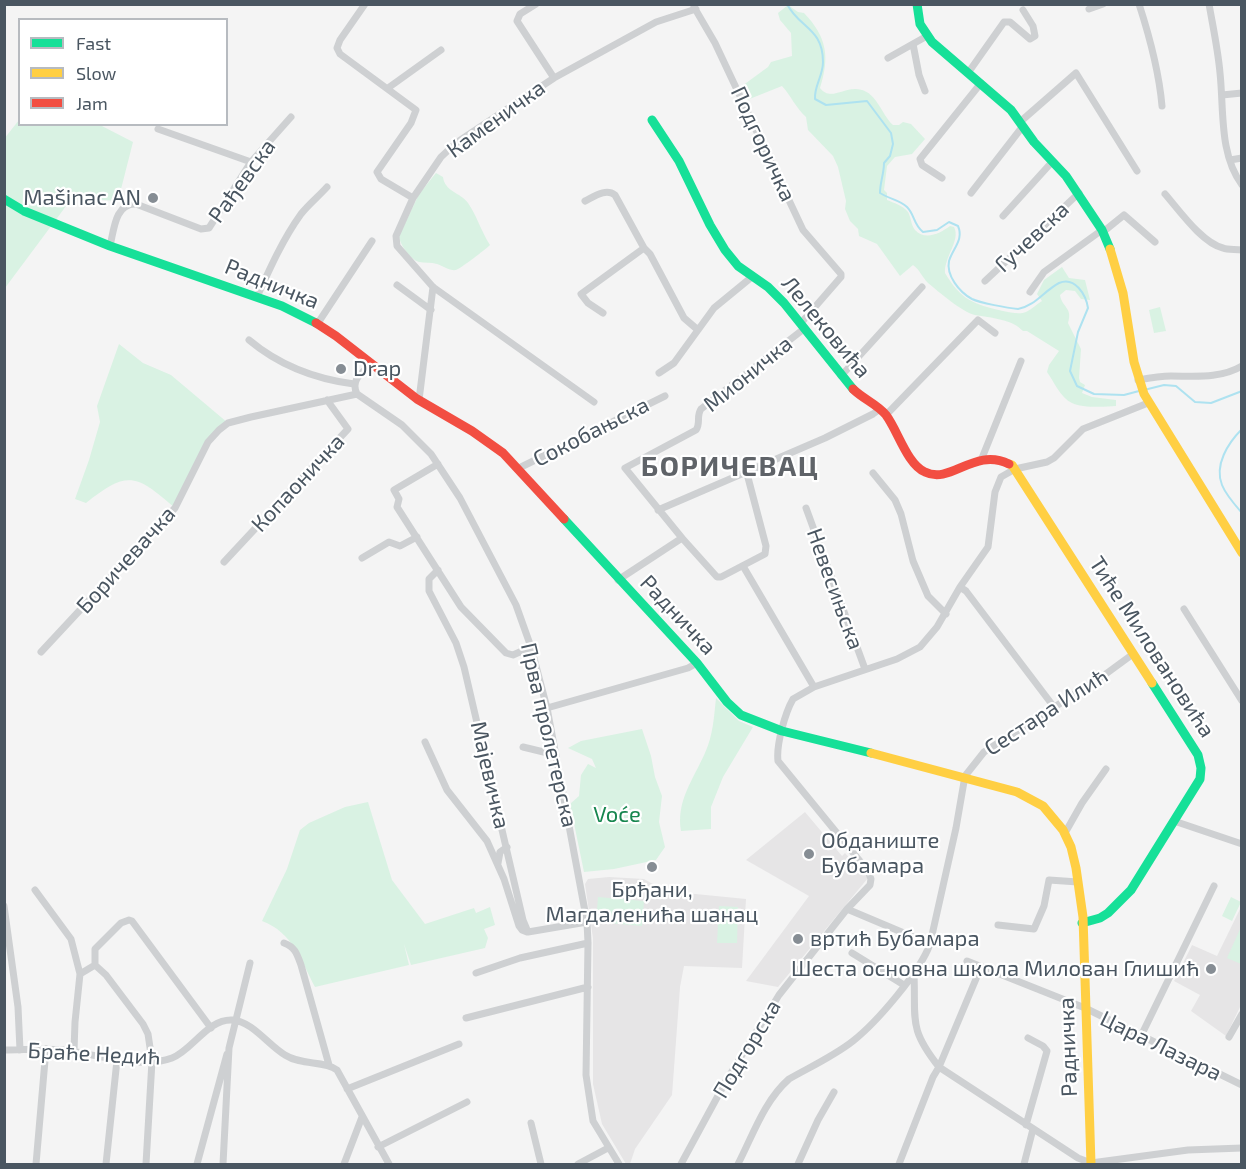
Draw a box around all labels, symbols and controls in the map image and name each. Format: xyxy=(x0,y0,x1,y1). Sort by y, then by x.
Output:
legend xyxy=(18,18,228,126)
text: Fast xyxy=(76,32,111,54)
text: Slow xyxy=(76,62,116,84)
street label: Каменичка xyxy=(442,75,550,163)
street label: Подгоричка xyxy=(725,82,801,206)
text: Jam xyxy=(76,92,108,114)
street label: Рађевска xyxy=(203,134,281,228)
place label: Mašinac AN xyxy=(23,185,141,211)
marker: Mašinac AN xyxy=(146,191,160,205)
street label: Гучевска xyxy=(989,196,1075,278)
street label: Радничка xyxy=(221,253,323,315)
street label: Лелековића xyxy=(776,271,876,383)
street label: Мионичка xyxy=(698,330,798,418)
place label: Drap xyxy=(353,356,401,382)
marker: Drap xyxy=(334,362,348,376)
street label: Сокобањска xyxy=(529,392,653,472)
street label: Копаоничка xyxy=(246,429,350,537)
district label: БОРИЧЕВАЦ xyxy=(641,450,819,484)
street label: Боричевачка xyxy=(71,501,181,619)
street label: Невесињска xyxy=(801,525,869,653)
street label: Тиће Миловановића xyxy=(1084,552,1220,742)
street label: Радничка xyxy=(634,570,722,660)
street label: Прва пролетерска xyxy=(515,640,583,830)
street label: Сестара Илић xyxy=(980,662,1112,762)
street label: Мајевичка xyxy=(465,719,515,831)
park label: Voće xyxy=(593,802,641,828)
place label: Обданиште Бубамара xyxy=(821,828,939,879)
marker: Обданиште Бубамара xyxy=(802,847,816,861)
marker: Брђани, Магдаленића шанац xyxy=(645,860,659,874)
place label: Брђани, Магдаленића шанац xyxy=(546,877,758,928)
place label: вртић Бубамара xyxy=(810,926,980,952)
marker: вртић Бубамара xyxy=(791,932,805,946)
place label: Шеста основна школа Милован Глишић xyxy=(791,956,1199,982)
marker: Шеста основна школа Милован Глишић xyxy=(1204,962,1218,976)
street label: Подгорска xyxy=(707,995,787,1103)
street label: Радничка xyxy=(1053,997,1083,1097)
street label: Цара Лазара xyxy=(1096,1005,1226,1087)
street label: Браће Недић xyxy=(27,1037,161,1071)

